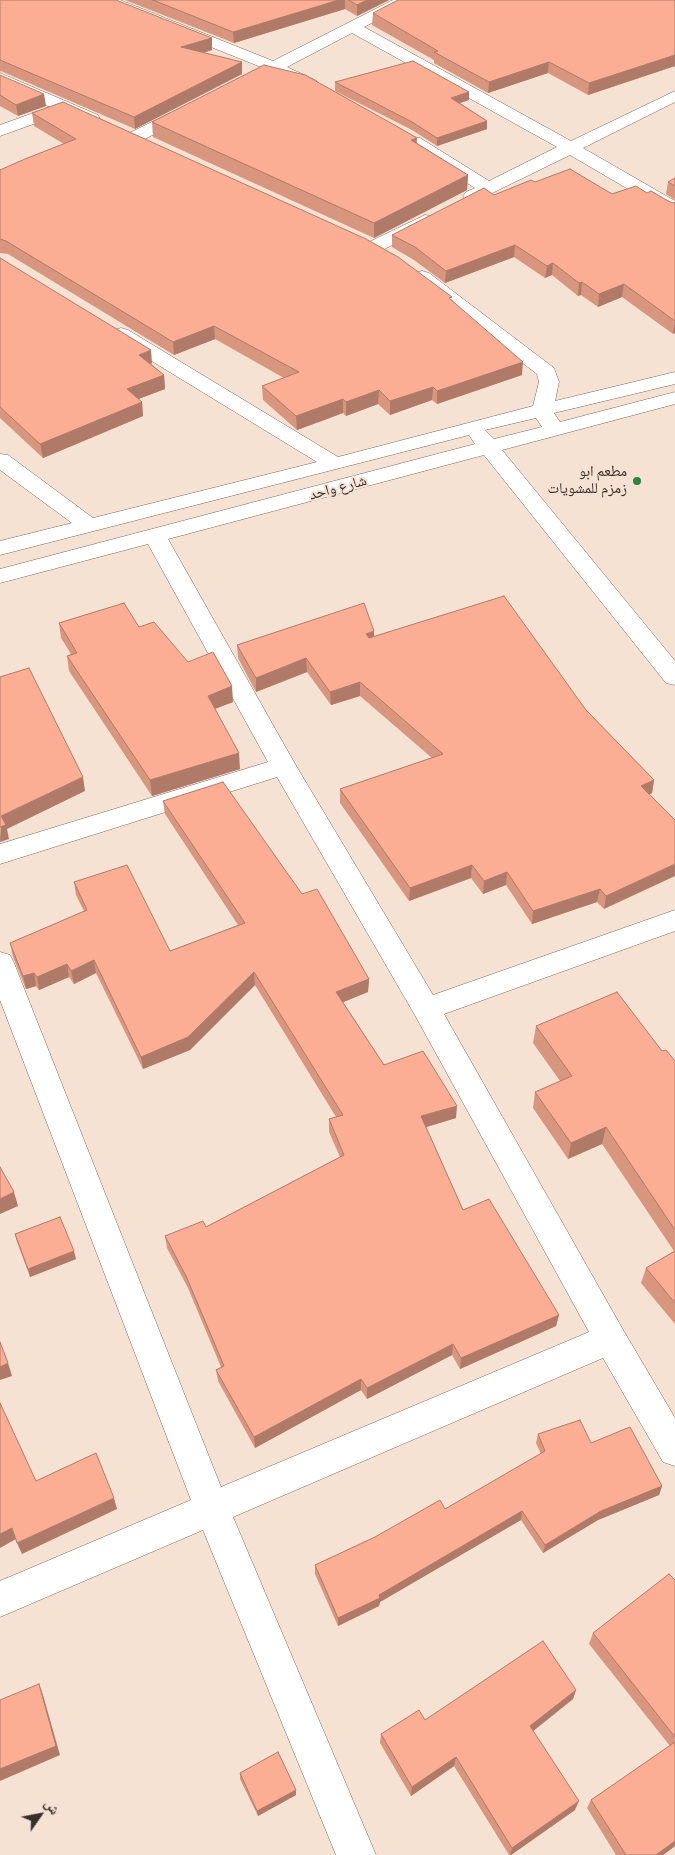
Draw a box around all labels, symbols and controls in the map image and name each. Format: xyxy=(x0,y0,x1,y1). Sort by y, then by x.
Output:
place label: مطعم ابو زمزم للمشويات xyxy=(547,463,627,498)
street label: شارع واحد xyxy=(307,472,369,504)
marker: مطعم ابو زمزم للمشويات xyxy=(631,475,643,487)
north arrow xyxy=(15,1790,65,1840)
text: ش xyxy=(41,1795,65,1818)

